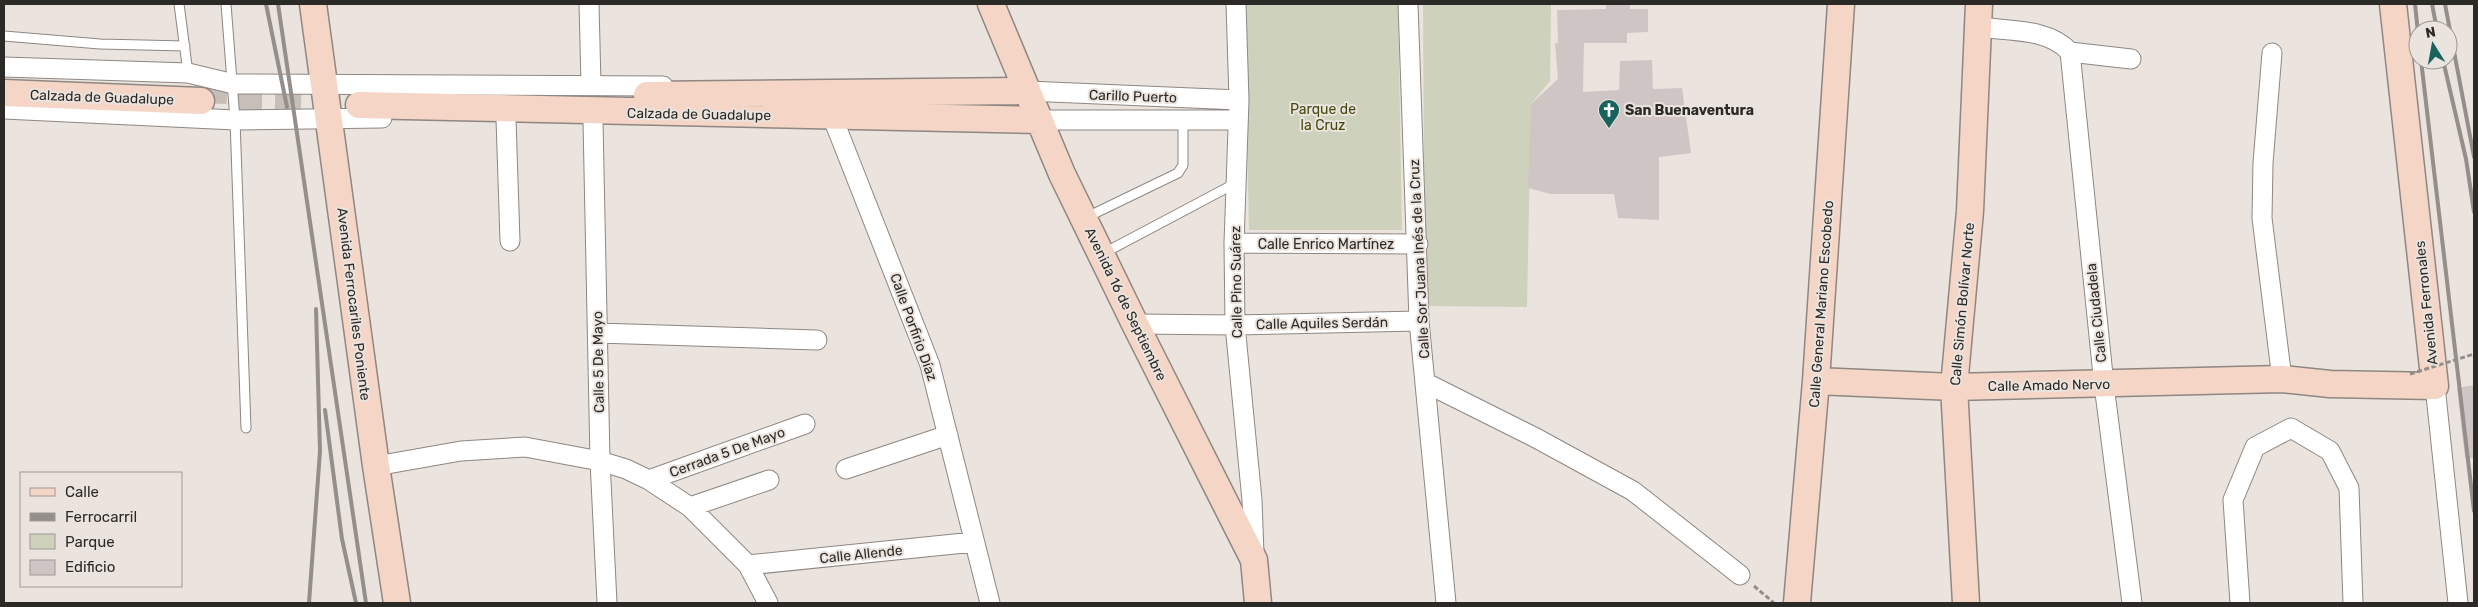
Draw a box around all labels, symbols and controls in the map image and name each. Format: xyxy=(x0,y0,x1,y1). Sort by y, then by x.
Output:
north arrow xyxy=(2408,20,2458,70)
text: N xyxy=(2424,23,2437,42)
street label: Calzada de Guadalupe xyxy=(30,86,174,109)
street label: Carillo Puerto xyxy=(1089,86,1177,107)
church icon: San Buenaventura xyxy=(1597,98,1621,129)
park label: Parque de la Cruz xyxy=(1290,101,1356,134)
place label: San Buenaventura xyxy=(1625,102,1754,119)
street label: Calzada de Guadalupe xyxy=(627,105,771,124)
street label: Calle Sor Juana Inés de la Cruz xyxy=(1406,159,1433,359)
street label: Calle General Mariano Escobedo xyxy=(1806,200,1837,408)
street label: Avenida Ferrocariles Poniente xyxy=(333,207,374,402)
street label: Calle Simón Bolívar Norte xyxy=(1947,222,1978,386)
street label: Avenida 16 de Septiembre xyxy=(1081,225,1170,384)
street label: Calle Pino Suárez xyxy=(1227,226,1246,338)
street label: Calle Enrico Martínez xyxy=(1258,236,1394,253)
street label: Avenida Ferronales xyxy=(2412,240,2441,366)
street label: Calle Ciudadela xyxy=(2083,263,2110,363)
street label: Calle Porfirio Díaz xyxy=(886,271,941,383)
street label: Calle 5 De Mayo xyxy=(589,311,608,413)
street label: Calle Aquiles Serdán xyxy=(1256,314,1388,333)
street label: Calle Amado Nervo xyxy=(1988,376,2110,395)
street label: Cerrada 5 De Mayo xyxy=(667,424,787,481)
legend xyxy=(20,472,182,587)
text: Calle xyxy=(65,483,99,501)
text: Ferrocarril xyxy=(65,508,137,526)
text: Parque xyxy=(65,533,115,551)
street label: Calle Allende xyxy=(819,542,904,567)
text: Edificio xyxy=(65,558,115,576)

